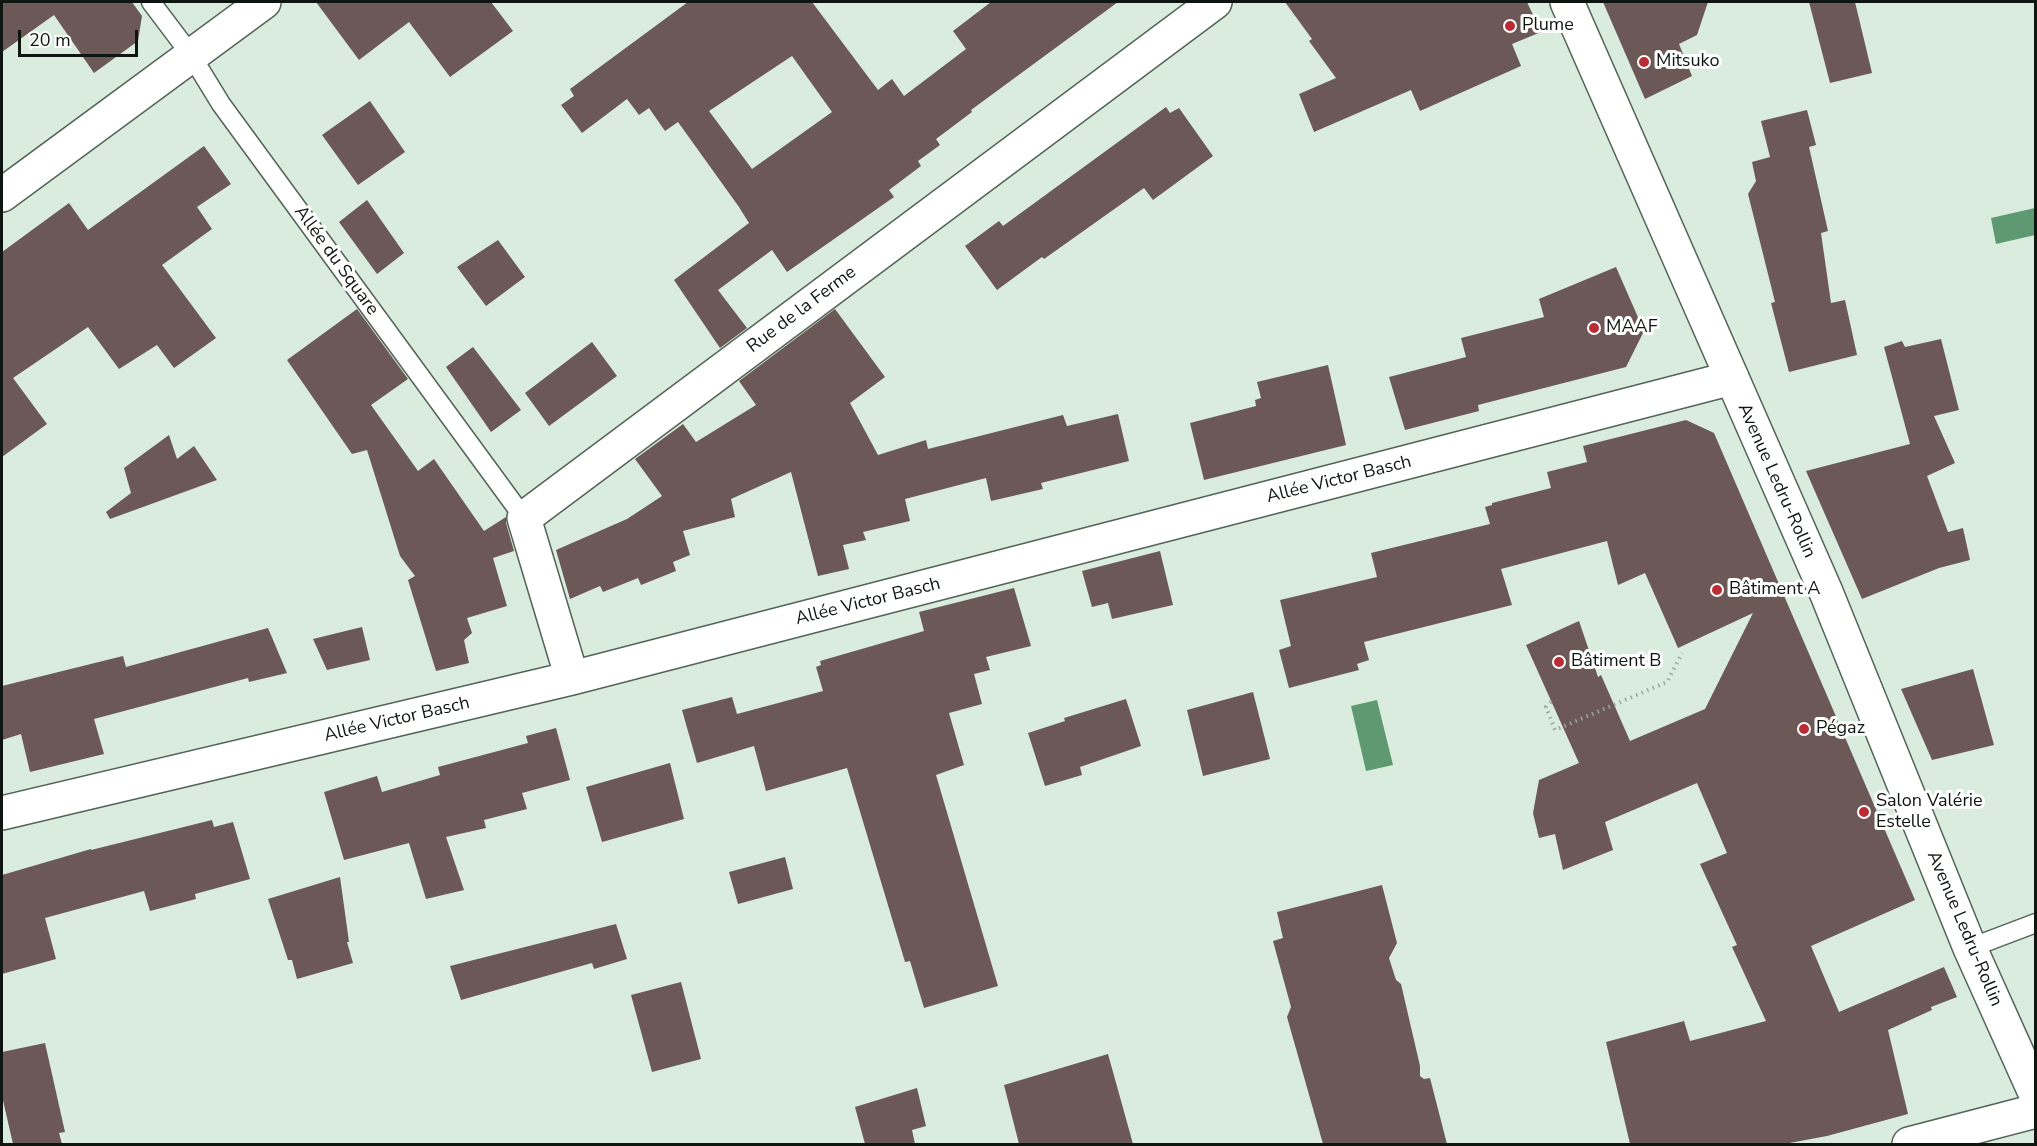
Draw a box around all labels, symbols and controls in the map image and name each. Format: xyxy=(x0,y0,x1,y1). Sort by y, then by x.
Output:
place label: Plume xyxy=(1522,15,1574,37)
scale bar xyxy=(21,18,141,56)
marker: Plume xyxy=(1503,19,1517,33)
text: 20 m xyxy=(29,28,71,52)
place label: Mitsuko xyxy=(1656,51,1719,73)
marker: Mitsuko xyxy=(1637,55,1651,69)
street label: Allée du Square xyxy=(289,202,383,320)
street label: Rue de la Ferme xyxy=(743,262,861,358)
place label: MAAF xyxy=(1606,317,1657,339)
marker: MAAF xyxy=(1587,321,1601,335)
street label: Avenue Ledru-Rollin xyxy=(1732,400,1820,562)
street label: Allée Victor Basch xyxy=(1264,452,1414,508)
street label: Allée Victor Basch xyxy=(793,574,943,630)
place label: Bâtiment A xyxy=(1729,579,1820,601)
marker: Bâtiment A xyxy=(1710,583,1724,597)
place label: Bâtiment B xyxy=(1571,651,1661,673)
marker: Bâtiment B xyxy=(1552,655,1566,669)
street label: Allée Victor Basch xyxy=(322,693,472,747)
place label: Pégaz xyxy=(1816,718,1865,740)
marker: Pégaz xyxy=(1797,722,1811,736)
place label: Salon Valérie Estelle xyxy=(1876,791,1983,834)
marker: Salon Valérie Estelle xyxy=(1857,805,1871,819)
street label: Avenue Ledru-Rollin xyxy=(1921,848,2007,1010)

